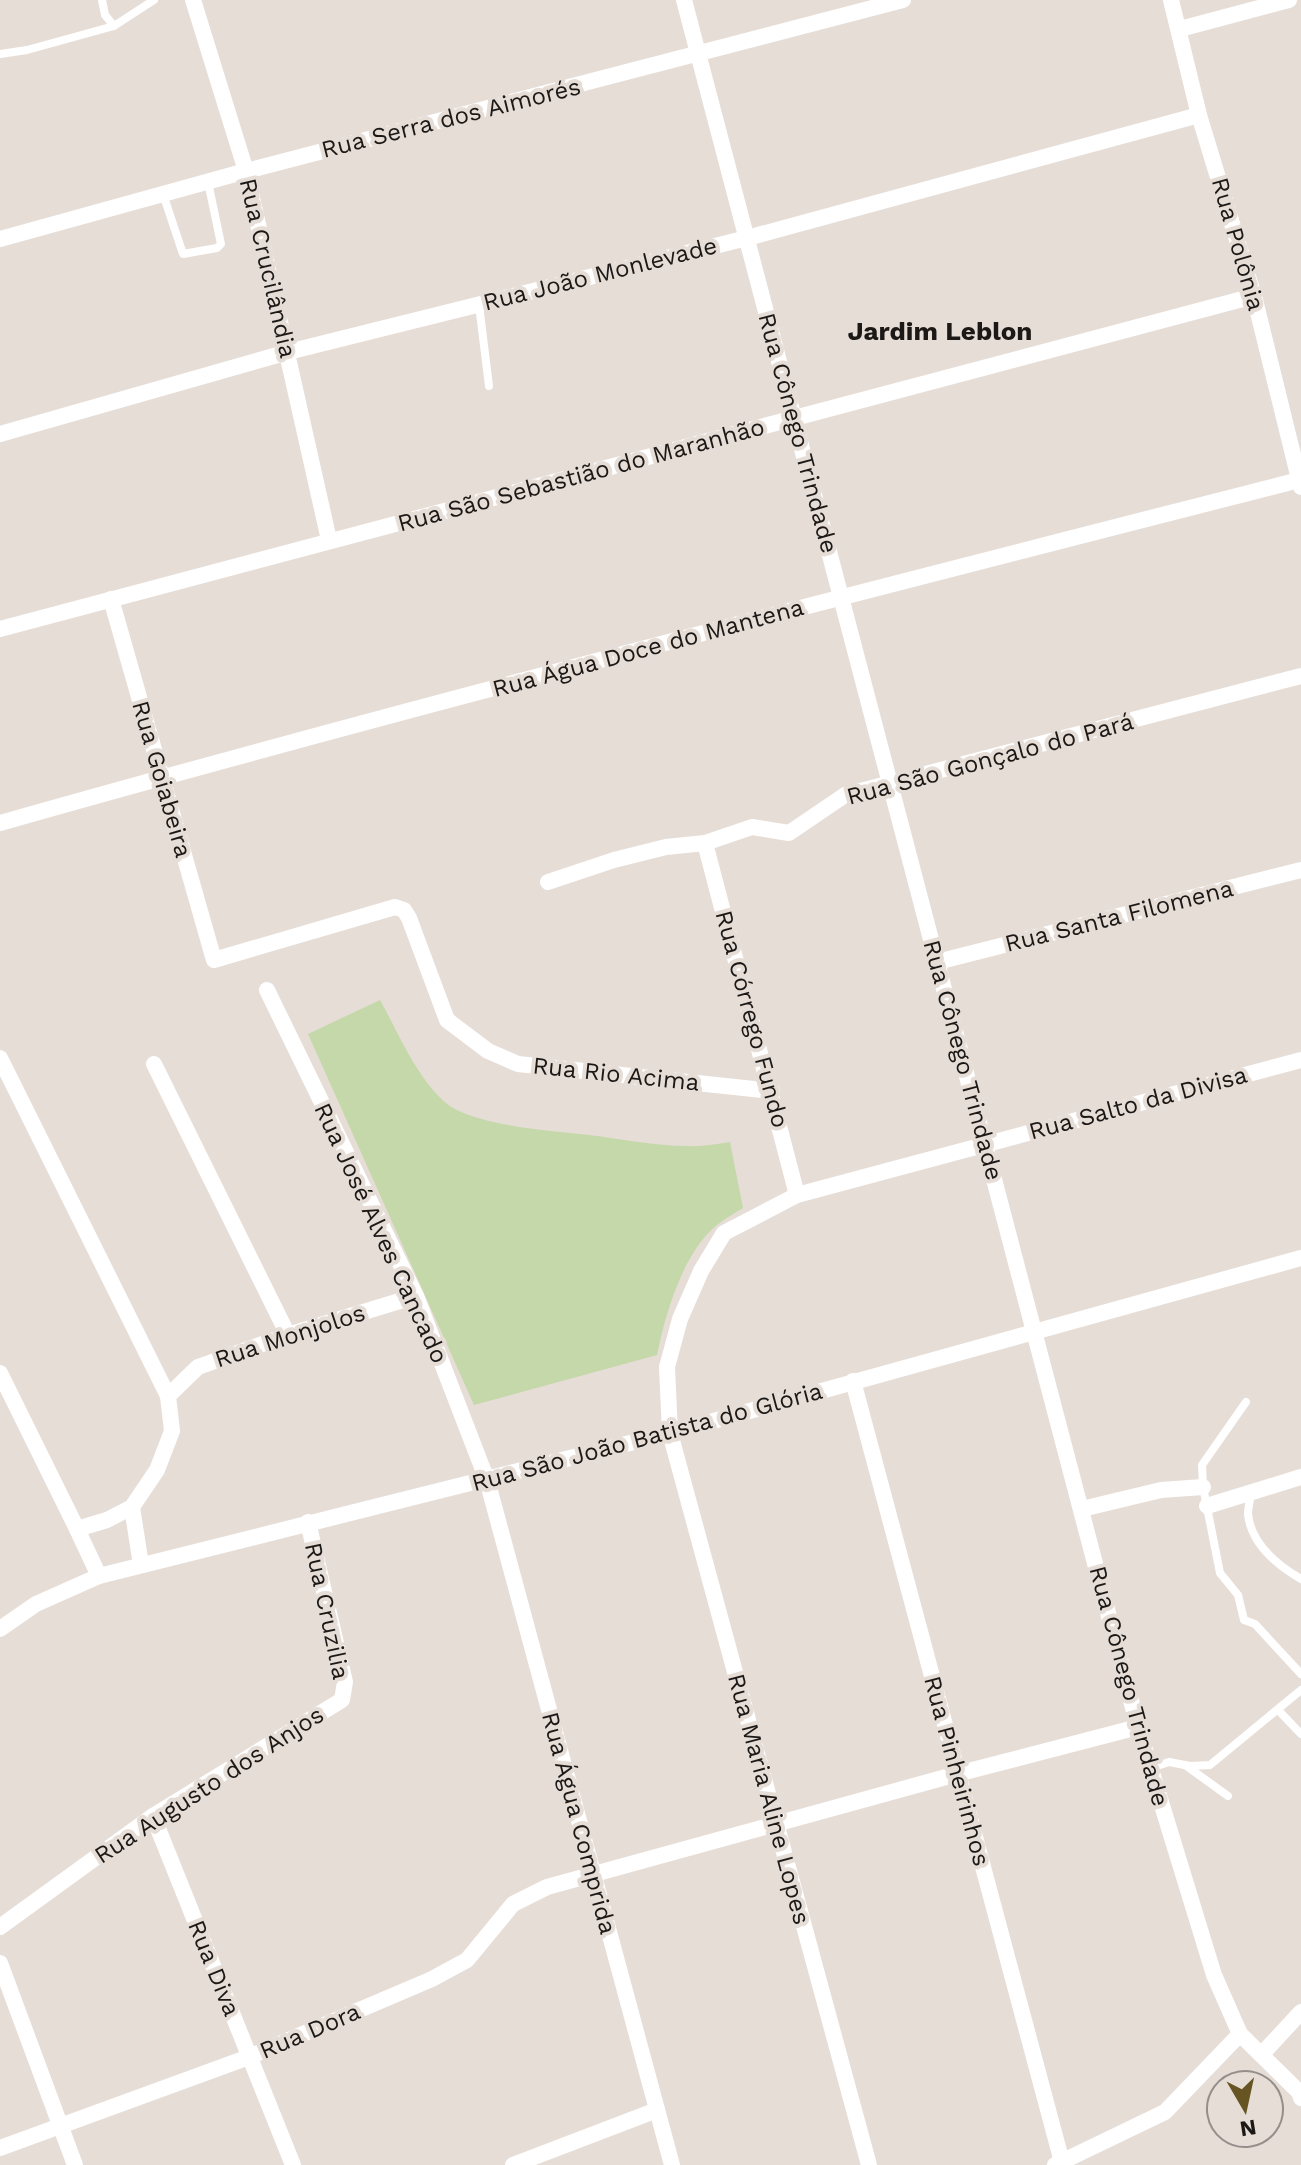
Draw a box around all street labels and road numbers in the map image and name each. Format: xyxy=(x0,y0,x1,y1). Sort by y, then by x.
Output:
street label: Rua Serra dos Aimorés xyxy=(318,72,584,164)
street label: Rua Polônia xyxy=(1206,174,1270,314)
street label: Rua Crucilândia xyxy=(234,175,302,361)
street label: Rua João Monlevade xyxy=(480,231,720,317)
street label: Rua Cônego Trindade xyxy=(752,310,844,556)
street label: Rua São Sebastião do Maranhão xyxy=(395,412,767,538)
street label: Rua Água Doce do Mantena xyxy=(489,593,807,703)
street label: Rua Goiabeira xyxy=(126,697,198,861)
street label: Rua São Gonçalo do Pará xyxy=(844,707,1136,811)
street label: Rua Santa Filomena xyxy=(1002,874,1236,958)
street label: Rua Córrego Fundo xyxy=(710,907,794,1131)
street label: Rua Cônego Trindade xyxy=(917,937,1009,1183)
street label: Rua Rio Acima xyxy=(531,1051,701,1097)
street label: Rua Salto da Divisa xyxy=(1026,1060,1250,1146)
street label: Rua José Alves Cancado xyxy=(308,1098,454,1368)
street label: Rua Monjolos xyxy=(211,1299,369,1373)
street label: Rua São João Batista do Glória xyxy=(469,1377,825,1497)
street label: Rua Cruzilia xyxy=(299,1540,355,1682)
street label: Rua Cônego Trindade xyxy=(1083,1563,1175,1809)
street label: Rua Maria Aline Lopes xyxy=(722,1671,816,1927)
street label: Rua Pinheirinhos xyxy=(918,1673,996,1869)
street label: Rua Augusto dos Anjos xyxy=(89,1700,329,1870)
street label: Rua Água Comprida xyxy=(536,1709,622,1937)
street label: Rua Diva xyxy=(182,1916,246,2020)
street label: Rua Dora xyxy=(256,1997,364,2065)

